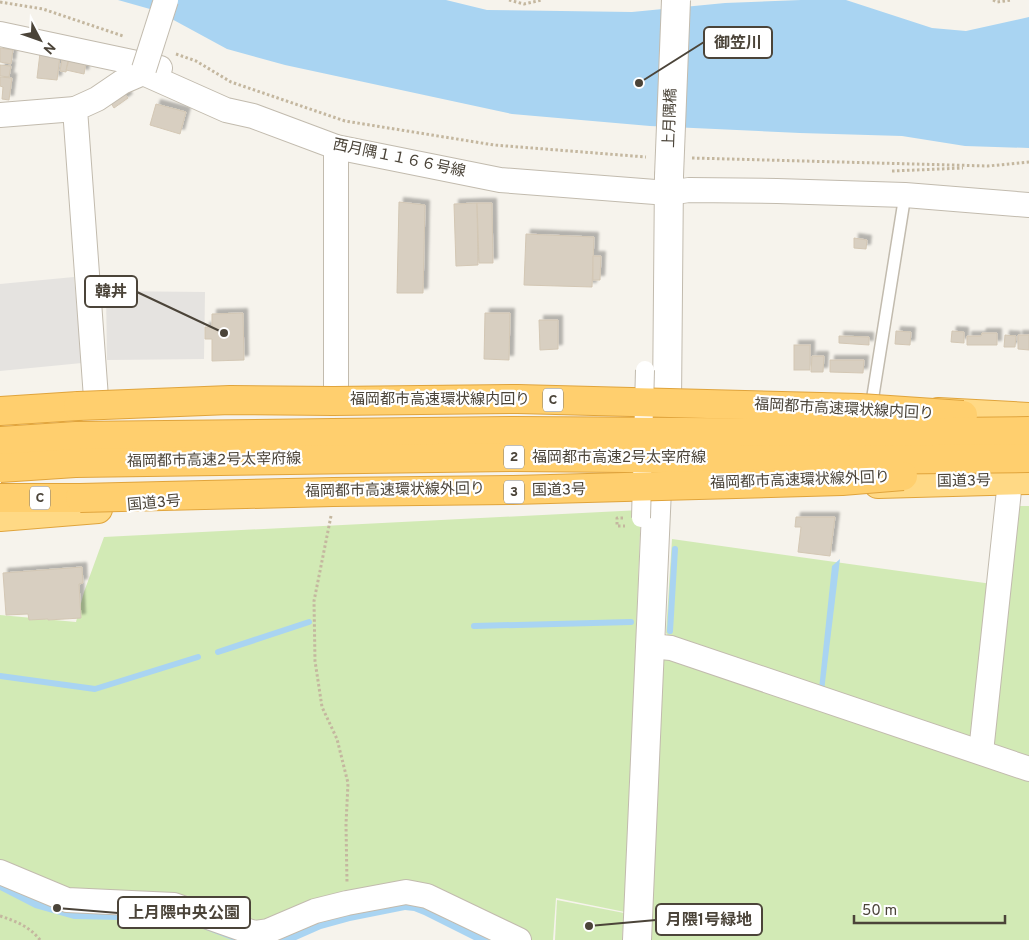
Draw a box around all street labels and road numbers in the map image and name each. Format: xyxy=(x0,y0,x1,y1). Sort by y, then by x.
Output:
street label: 上月隅橋 xyxy=(660,88,682,148)
street label: 西月隅１１６６号線 xyxy=(331,136,467,182)
road number: C xyxy=(543,388,563,412)
street label: 福岡都市高速環状線内回り xyxy=(350,390,530,410)
street label: 福岡都市高速環状線内回り xyxy=(754,395,934,424)
road number: 2 xyxy=(504,446,524,468)
street label: 福岡都市高速2号太宰府線 xyxy=(532,449,706,468)
street label: 福岡都市高速2号太宰府線 xyxy=(127,450,301,472)
street label: 福岡都市高速環状線外回り xyxy=(710,467,890,494)
street label: 国道3号 xyxy=(937,472,991,492)
street label: 福岡都市高速環状線外回り xyxy=(305,479,485,502)
road number: 3 xyxy=(504,481,524,504)
street label: 国道3号 xyxy=(532,481,586,501)
road number: C xyxy=(30,486,50,509)
street label: 国道3号 xyxy=(126,492,182,516)

